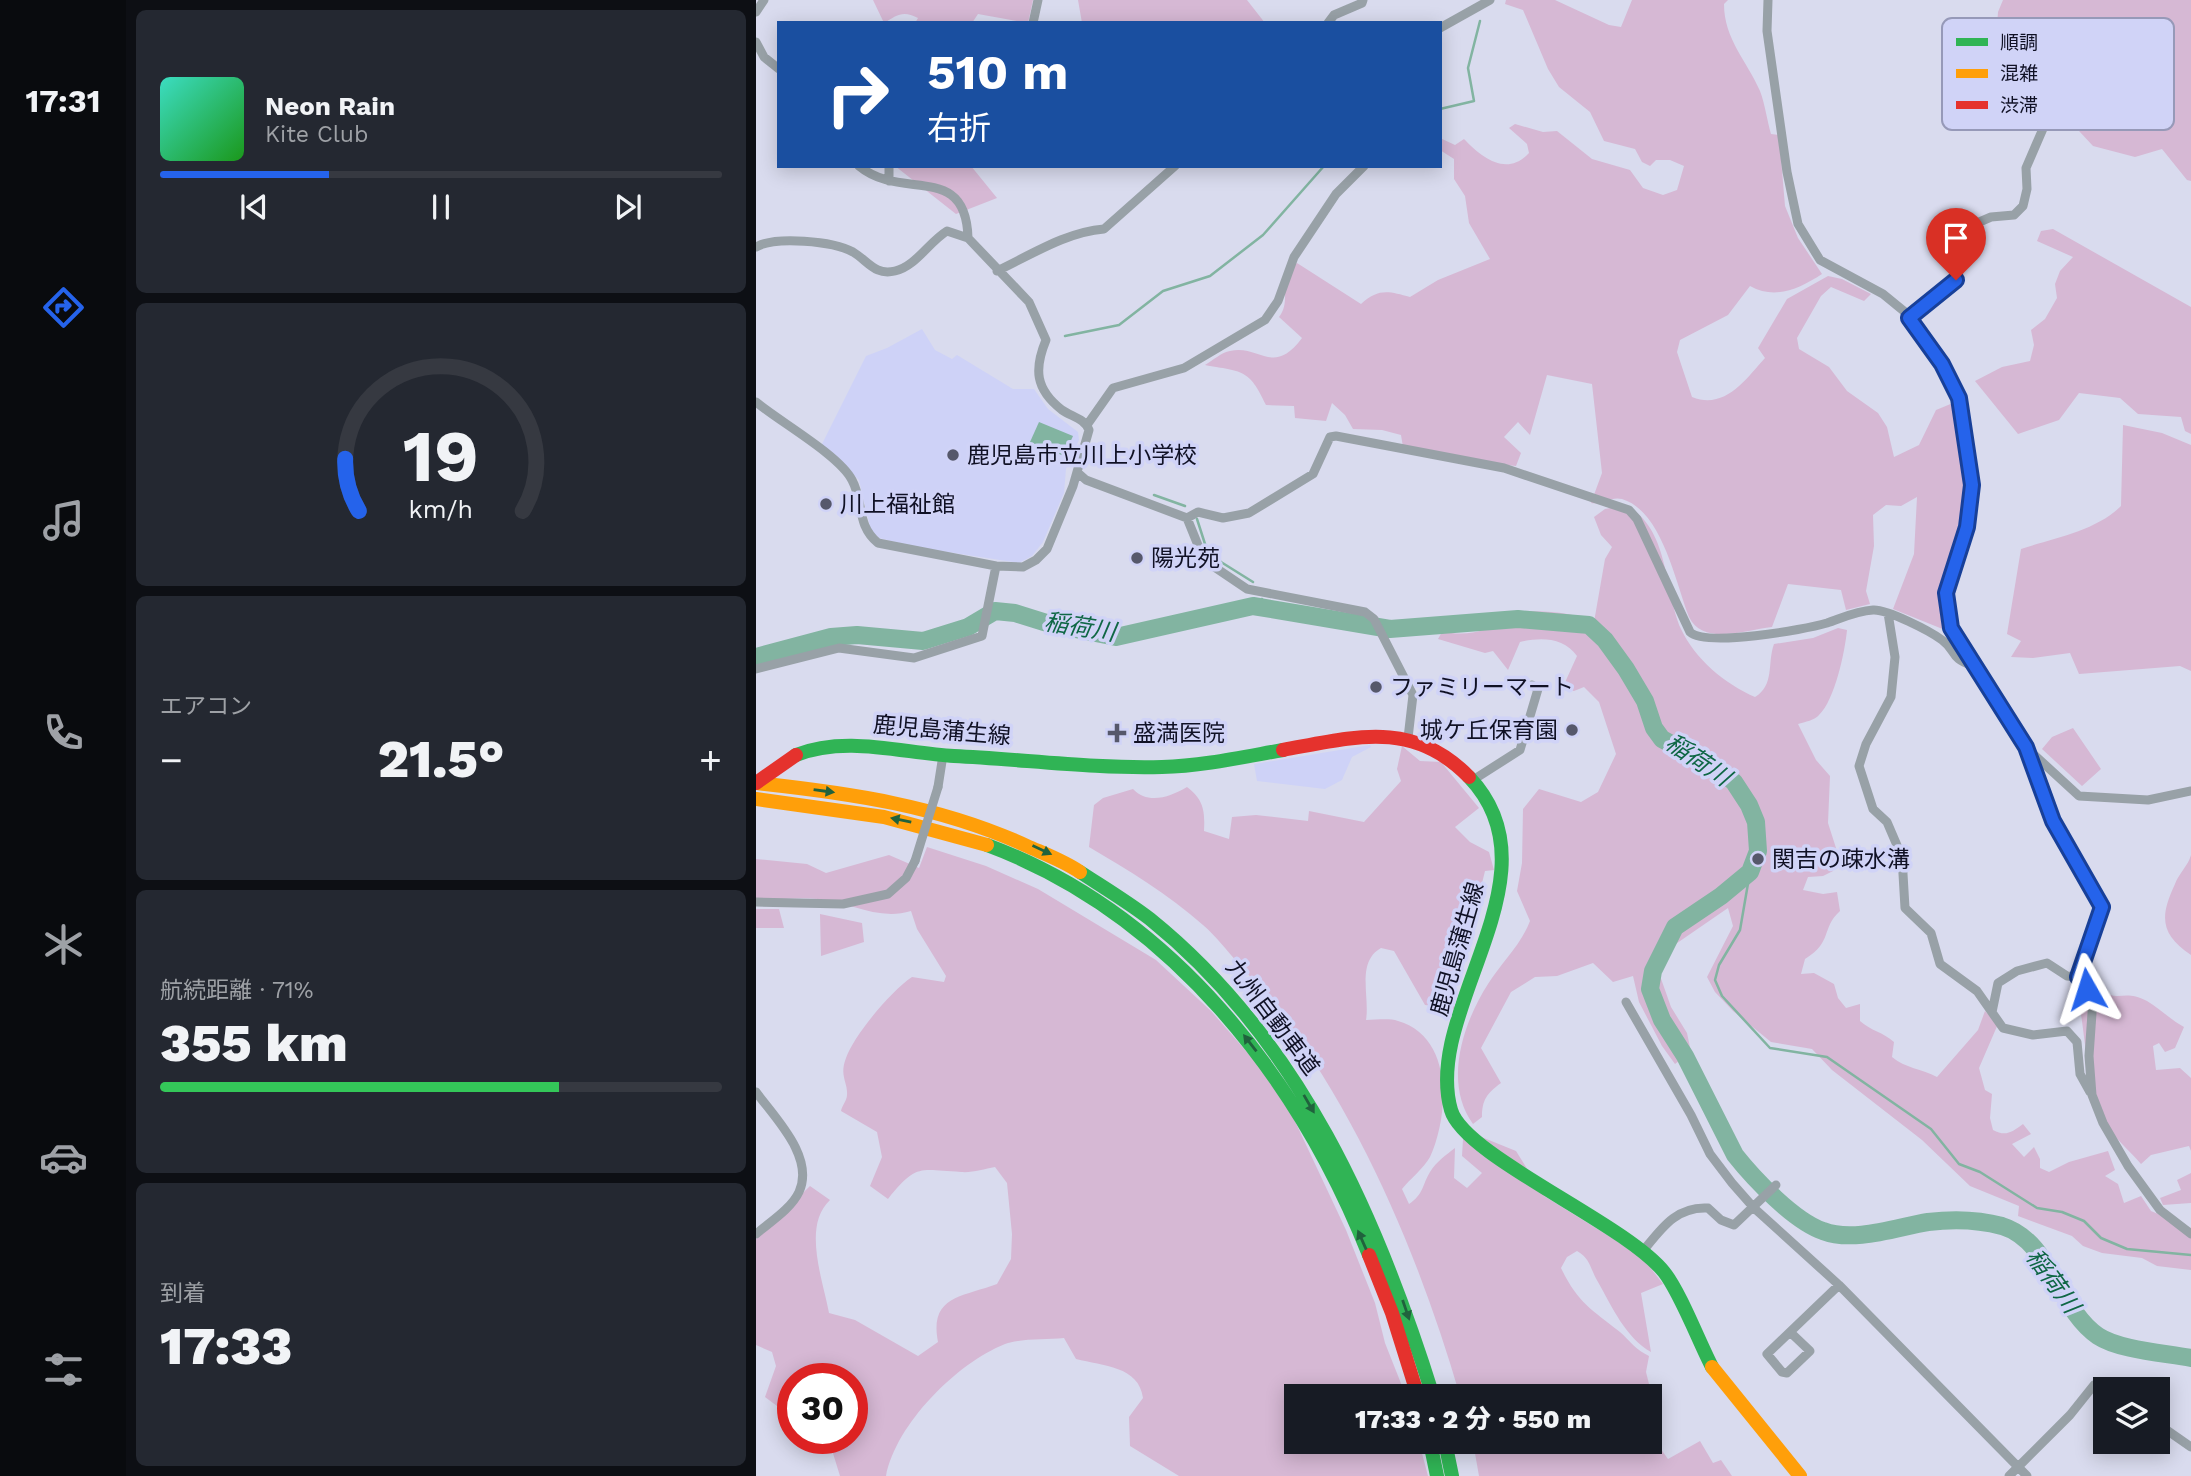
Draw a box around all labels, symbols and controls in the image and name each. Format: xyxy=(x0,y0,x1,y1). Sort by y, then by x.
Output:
legend xyxy=(1942,18,2174,130)
text: 順調 xyxy=(2000,31,2038,54)
text: 510 m xyxy=(927,43,1068,101)
icon: right xyxy=(812,49,903,140)
text: 混雑 xyxy=(2000,62,2038,85)
text: 17:31 xyxy=(25,82,101,120)
text: Neon Rain xyxy=(265,91,395,121)
text: 渋滞 xyxy=(2000,94,2038,117)
text: 右折 xyxy=(927,109,991,147)
text: Kite Club xyxy=(265,121,368,148)
icon: previous xyxy=(235,188,273,226)
icon: pause xyxy=(422,188,460,226)
icon: next xyxy=(609,188,647,226)
pin xyxy=(1926,208,1986,280)
icon: arrive xyxy=(1937,219,1975,257)
icon: directions xyxy=(39,283,88,332)
text: 19 xyxy=(403,413,479,499)
place label: 鹿児島市立川上小学校 xyxy=(967,442,1197,469)
marker: 鹿児島市立川上小学校 xyxy=(945,447,961,463)
place label: 川上福祉館 xyxy=(840,491,955,518)
text: km/h xyxy=(409,495,473,524)
icon: music xyxy=(39,496,88,545)
marker: 川上福祉館 xyxy=(818,496,834,512)
place label: 陽光苑 xyxy=(1151,545,1220,572)
marker: 陽光苑 xyxy=(1129,550,1145,566)
water label: 稲荷川 xyxy=(1042,608,1121,647)
place label: ファミリーマート xyxy=(1390,674,1574,701)
marker: ファミリーマート xyxy=(1368,679,1384,695)
text: エアコン xyxy=(160,693,252,720)
icon: phone xyxy=(39,708,88,757)
street label: 鹿児島蒲生線 xyxy=(872,711,1012,750)
place label: 城ケ丘保育園 xyxy=(1420,717,1558,744)
place label: 盛満医院 xyxy=(1133,720,1225,747)
marker: 城ケ丘保育園 xyxy=(1564,722,1580,738)
marker: 盛満医院 xyxy=(1107,723,1127,743)
water label: 稲荷川 xyxy=(1660,728,1738,793)
text: 21.5° xyxy=(378,729,504,790)
text: − xyxy=(160,738,183,782)
text: + xyxy=(699,738,722,782)
one-way arrow xyxy=(813,786,835,797)
one-way arrow xyxy=(890,814,912,825)
one-way arrow xyxy=(1032,845,1052,856)
place label: 関吉の疎水溝 xyxy=(1772,846,1910,873)
marker: 関吉の疎水溝 xyxy=(1750,851,1766,867)
street label: 鹿児島蒲生線 xyxy=(1425,879,1489,1019)
icon: climate xyxy=(39,920,88,969)
position arrow xyxy=(2050,952,2124,1026)
street label: 九州自動車道 xyxy=(1220,954,1325,1081)
text: 航続距離 · 71% xyxy=(160,977,314,1004)
text: 355 km xyxy=(160,1013,348,1074)
one-way arrow xyxy=(1243,1034,1257,1052)
one-way arrow xyxy=(1303,1095,1316,1114)
icon: car xyxy=(39,1133,88,1182)
one-way arrow xyxy=(1356,1230,1368,1250)
water label: 稲荷川 xyxy=(2021,1244,2087,1321)
text: 到着 xyxy=(160,1280,206,1307)
one-way arrow xyxy=(1401,1299,1412,1320)
text: 17:33 xyxy=(160,1316,292,1377)
icon: filters xyxy=(39,1345,88,1394)
speed limit sign: 30 xyxy=(777,1363,868,1454)
map controls xyxy=(2093,1377,2170,1454)
button: layers xyxy=(2093,1377,2170,1454)
text: 17:33 · 2 分 · 550 m xyxy=(1355,1404,1591,1434)

